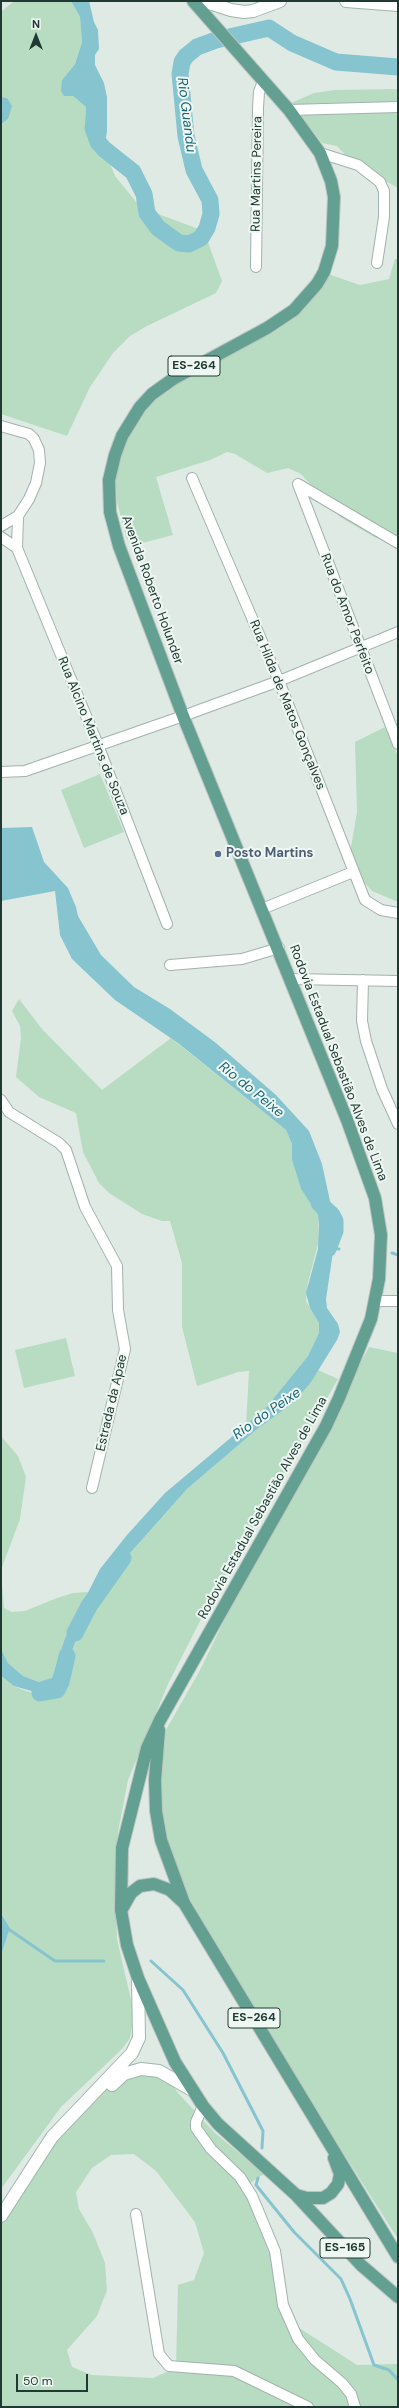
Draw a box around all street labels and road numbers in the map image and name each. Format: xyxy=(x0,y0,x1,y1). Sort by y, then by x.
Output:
street label: Rua Martins Pereira xyxy=(248,116,266,232)
road number: ES-264 xyxy=(168,356,220,376)
street label: Avenida Roberto Holunder xyxy=(118,513,186,667)
street label: Rua do Amor Perfeito xyxy=(317,552,377,676)
street label: Rua Hilda de Matos Gonçalves xyxy=(246,618,328,792)
street label: Rua Alcino Martins de Souza xyxy=(54,654,132,818)
street label: Rodovia Estadual Sebastião Alves de Lima xyxy=(286,943,390,1183)
street label: Estrada da Apae xyxy=(93,1353,131,1453)
street label: Rodovia Estadual Sebastião Alves de Lima xyxy=(195,1394,331,1622)
road number: ES-264 xyxy=(228,2008,280,2028)
road number: ES-165 xyxy=(320,2238,370,2258)

